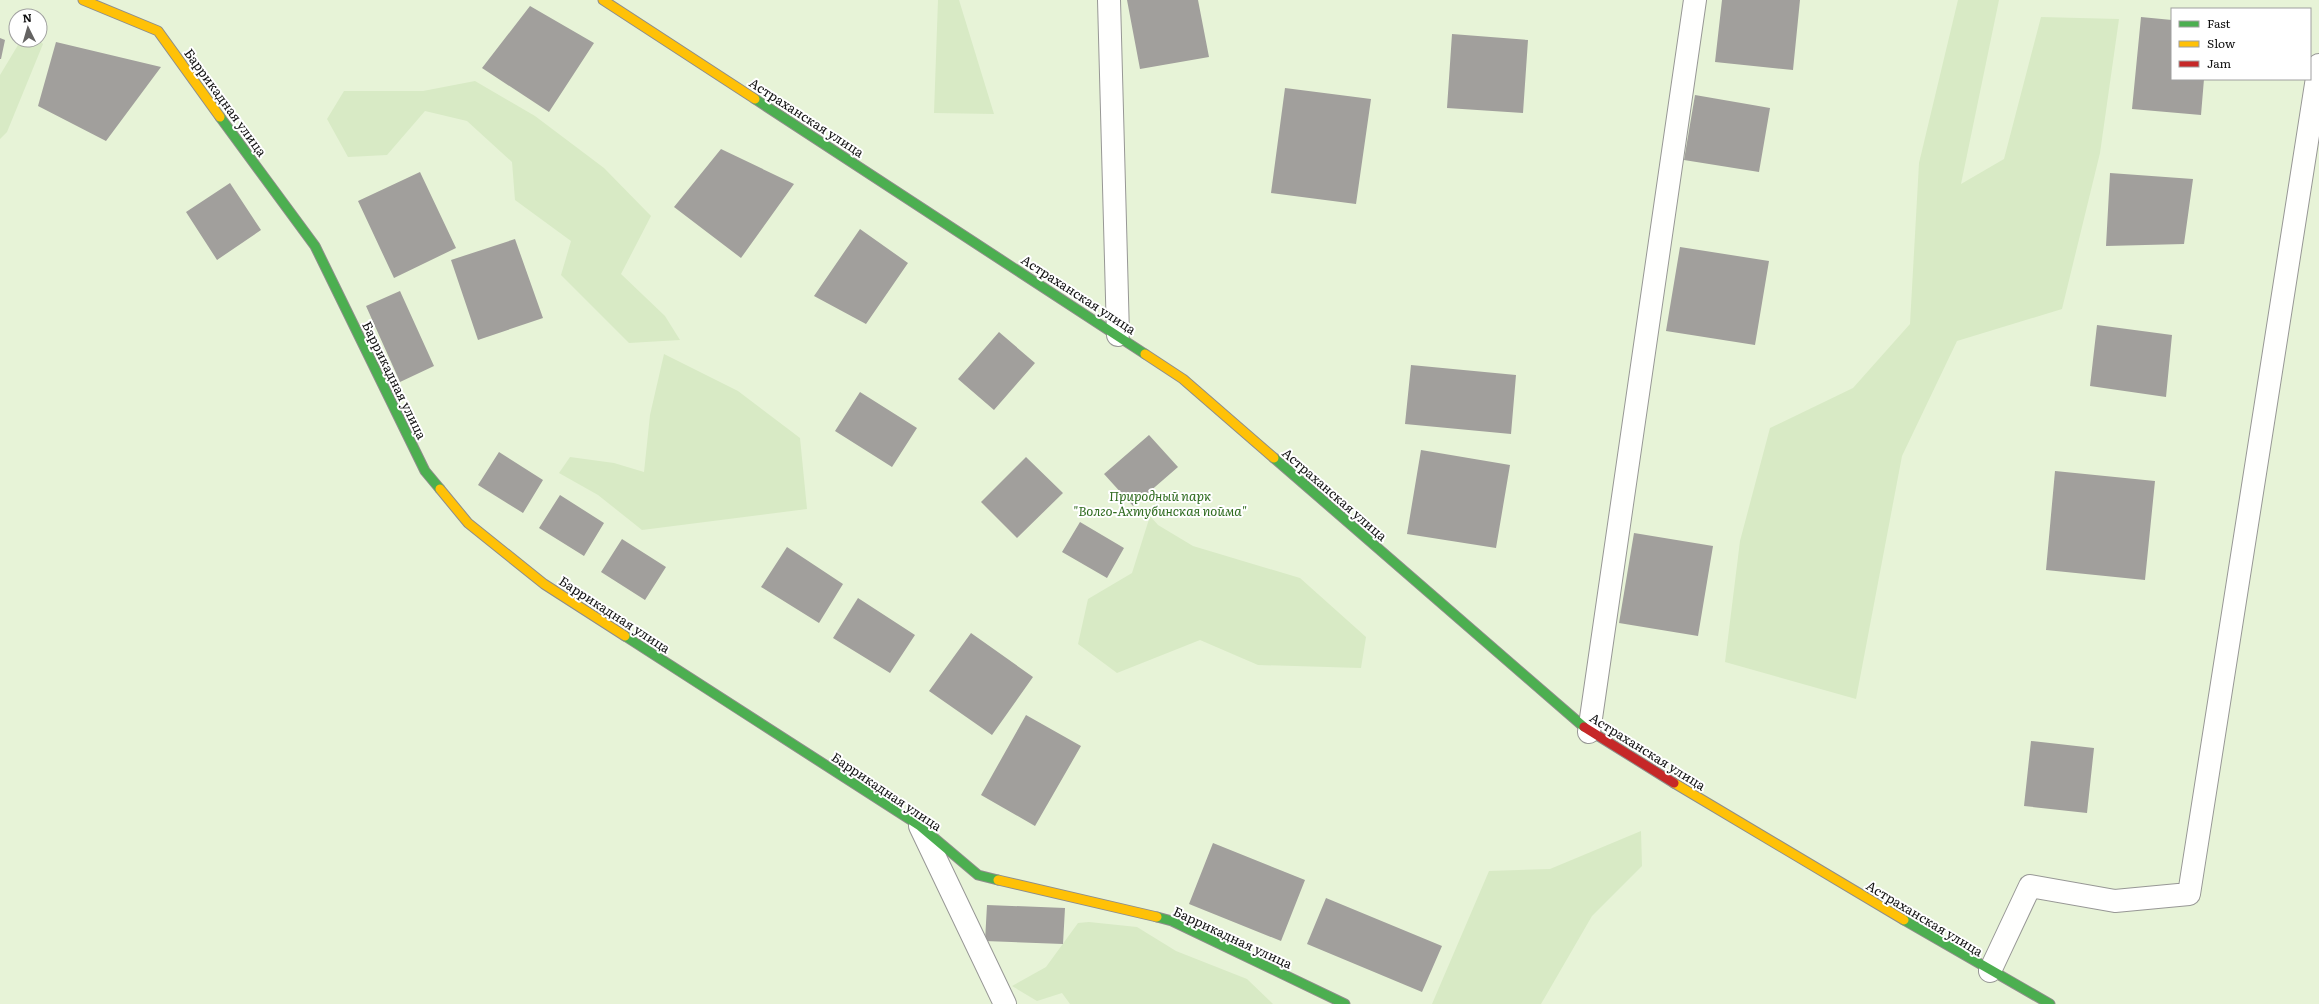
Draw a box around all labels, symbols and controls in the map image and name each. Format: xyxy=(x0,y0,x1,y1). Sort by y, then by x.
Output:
north arrow xyxy=(8,8,48,48)
legend xyxy=(2171,8,2311,80)
text: N xyxy=(22,9,32,25)
text: Fast xyxy=(2207,14,2231,32)
text: Slow xyxy=(2207,34,2236,52)
street label: Баррикадная улица xyxy=(180,44,272,160)
text: Jam xyxy=(2207,54,2232,72)
street label: Астраханская улица xyxy=(746,73,868,161)
street label: Астраханская улица xyxy=(1018,250,1140,338)
street label: Баррикадная улица xyxy=(358,318,432,442)
street label: Астраханская улица xyxy=(1278,443,1392,545)
park label: Природный парк "Волго-Ахтубинская пойма" xyxy=(1073,486,1247,520)
street label: Баррикадная улица xyxy=(556,571,674,657)
street label: Астраханская улица xyxy=(1586,708,1710,794)
street label: Баррикадная улица xyxy=(828,747,946,835)
street label: Астраханская улица xyxy=(1863,875,1987,961)
street label: Баррикадная улица xyxy=(1170,901,1296,973)

